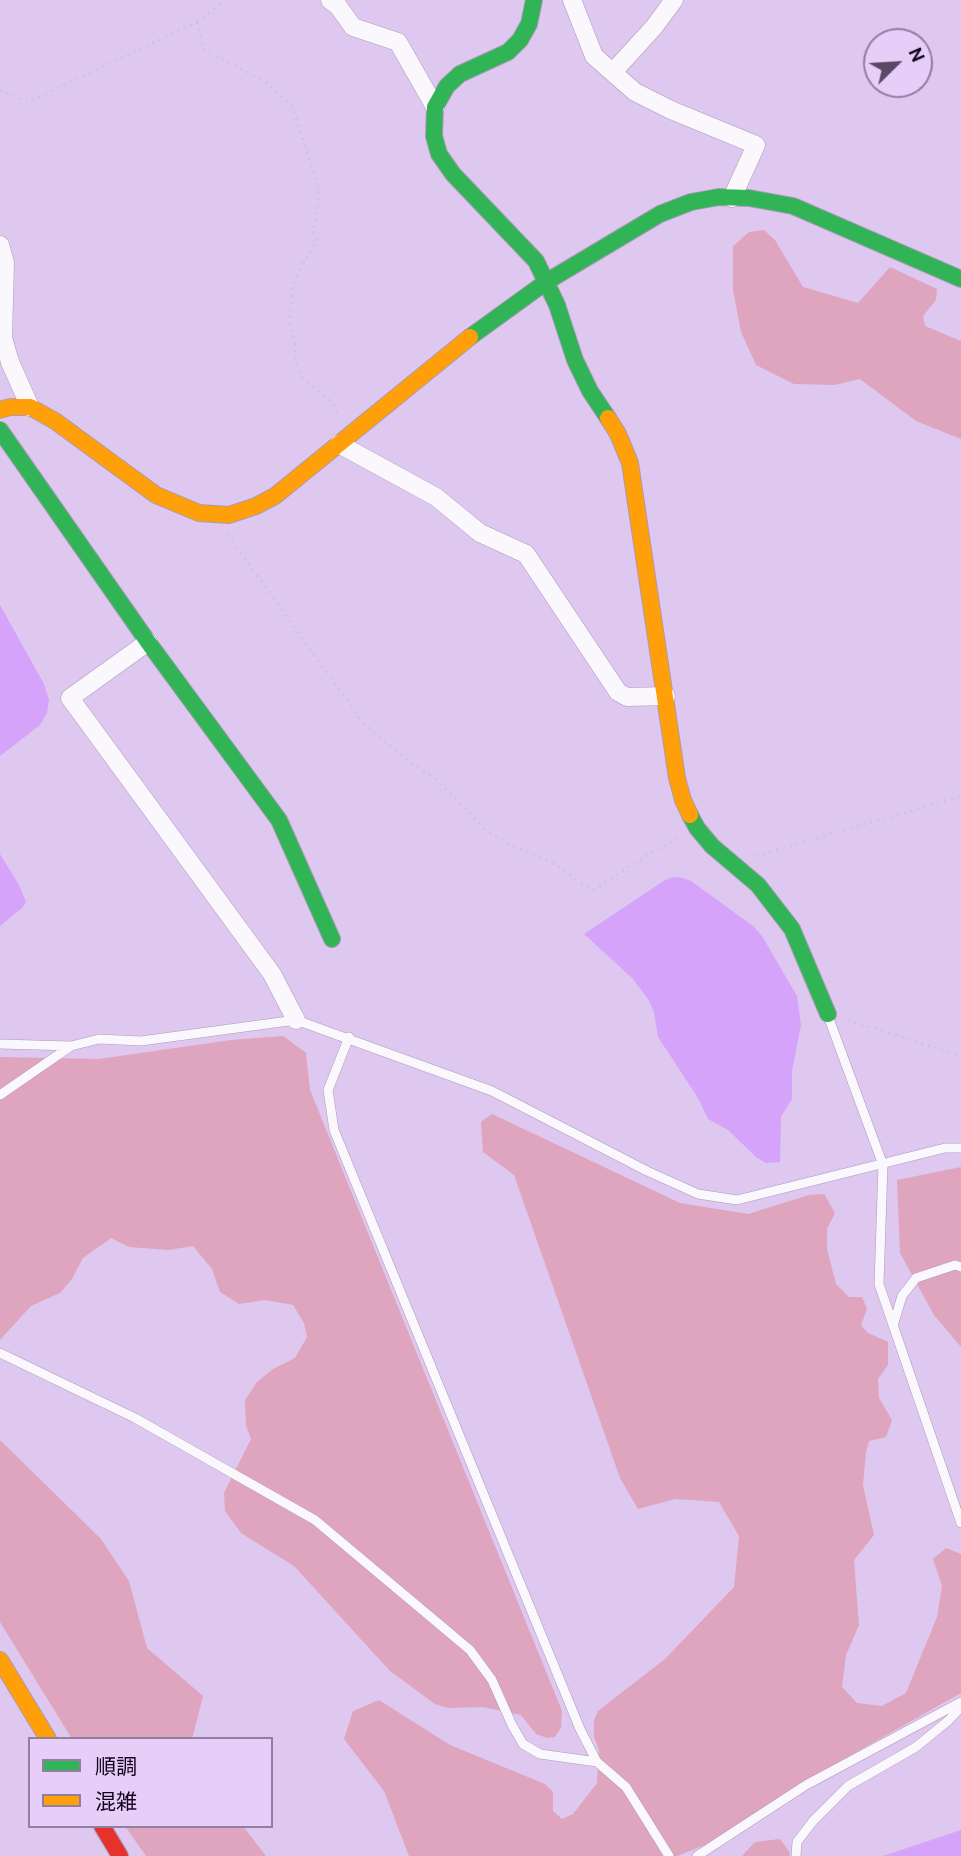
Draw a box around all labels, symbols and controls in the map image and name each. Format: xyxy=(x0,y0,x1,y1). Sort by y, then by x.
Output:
north arrow xyxy=(863,28,933,98)
text: N xyxy=(902,44,929,66)
legend xyxy=(28,1737,273,1828)
text: 順調 xyxy=(95,1755,137,1782)
text: 混雑 xyxy=(95,1790,137,1817)

